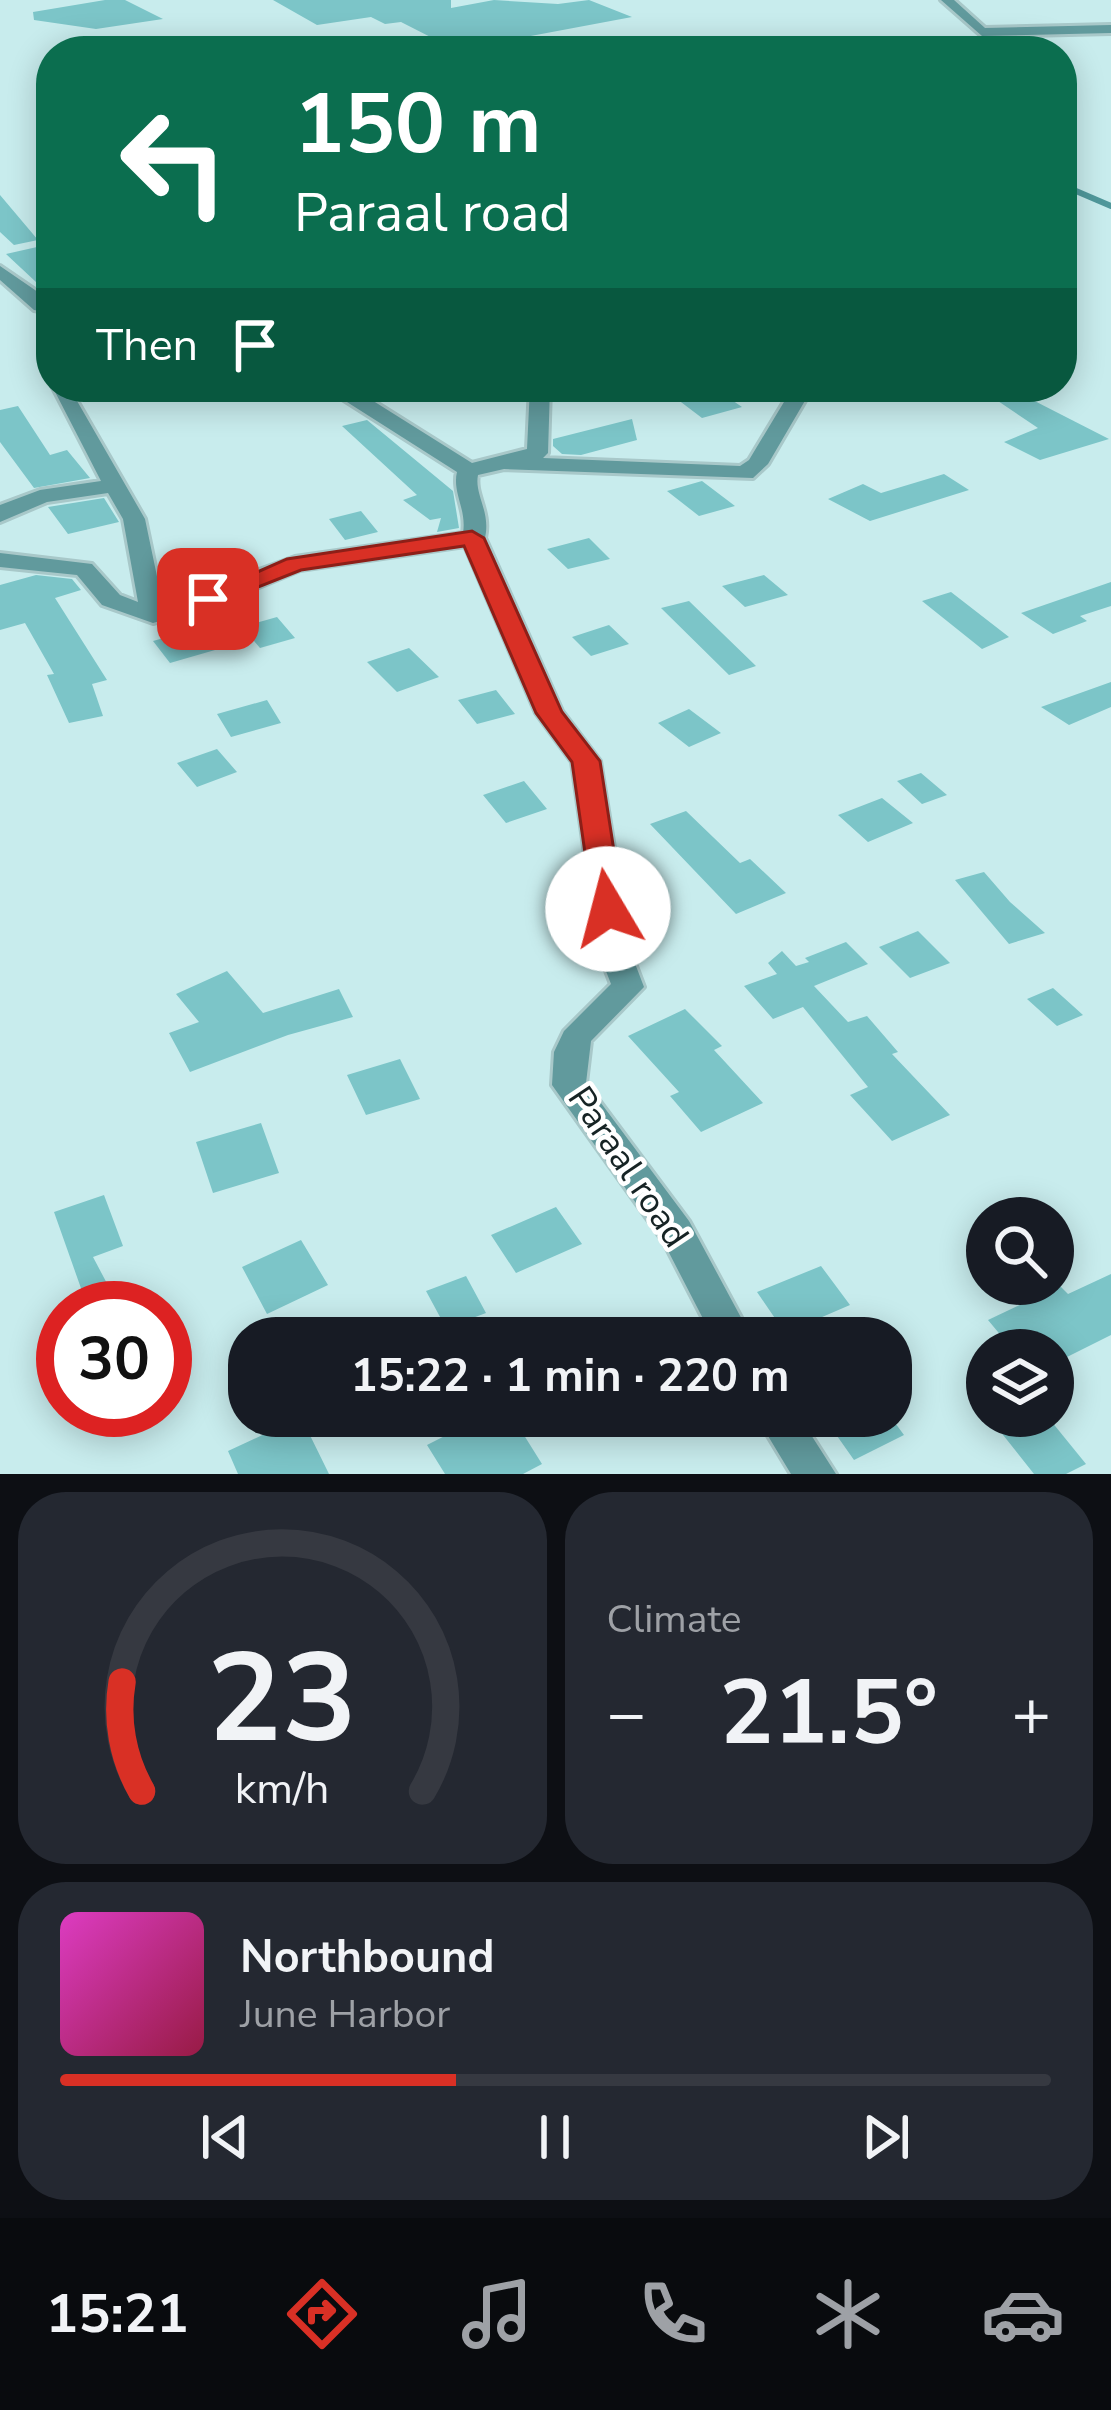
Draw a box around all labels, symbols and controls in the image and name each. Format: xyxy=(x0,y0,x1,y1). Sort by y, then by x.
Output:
text: 150 m xyxy=(294,67,542,182)
icon: left xyxy=(96,84,252,240)
text: Paraal road xyxy=(294,176,571,250)
icon: arrive xyxy=(222,312,288,378)
text: Then xyxy=(96,315,198,376)
pin xyxy=(157,548,259,650)
icon: arrive xyxy=(175,566,241,632)
position arrow xyxy=(545,846,671,972)
street label: Paraal road xyxy=(556,1077,700,1257)
map controls xyxy=(966,1197,1074,1437)
button: search xyxy=(966,1197,1074,1305)
speed limit sign: 30 xyxy=(36,1281,192,1437)
button: layers xyxy=(966,1329,1074,1437)
text: 15:22 · 1 min · 220 m xyxy=(350,1346,790,1407)
text: Climate xyxy=(607,1593,742,1646)
text: 23 xyxy=(207,1614,357,1784)
text: 21.5° xyxy=(720,1652,938,1775)
text: − xyxy=(607,1669,646,1759)
text: + xyxy=(1011,1669,1051,1759)
text: km/h xyxy=(235,1760,330,1818)
text: Northbound xyxy=(240,1927,494,1988)
text: June Harbor xyxy=(240,1988,450,2041)
icon: previous xyxy=(192,2104,258,2170)
icon: pause xyxy=(522,2104,588,2170)
icon: next xyxy=(853,2104,919,2170)
icon: directions xyxy=(280,2272,364,2356)
icon: music xyxy=(455,2272,539,2356)
icon: phone xyxy=(631,2272,715,2356)
icon: climate xyxy=(806,2272,890,2356)
icon: car xyxy=(981,2272,1065,2356)
text: 15:21 xyxy=(46,2277,189,2351)

